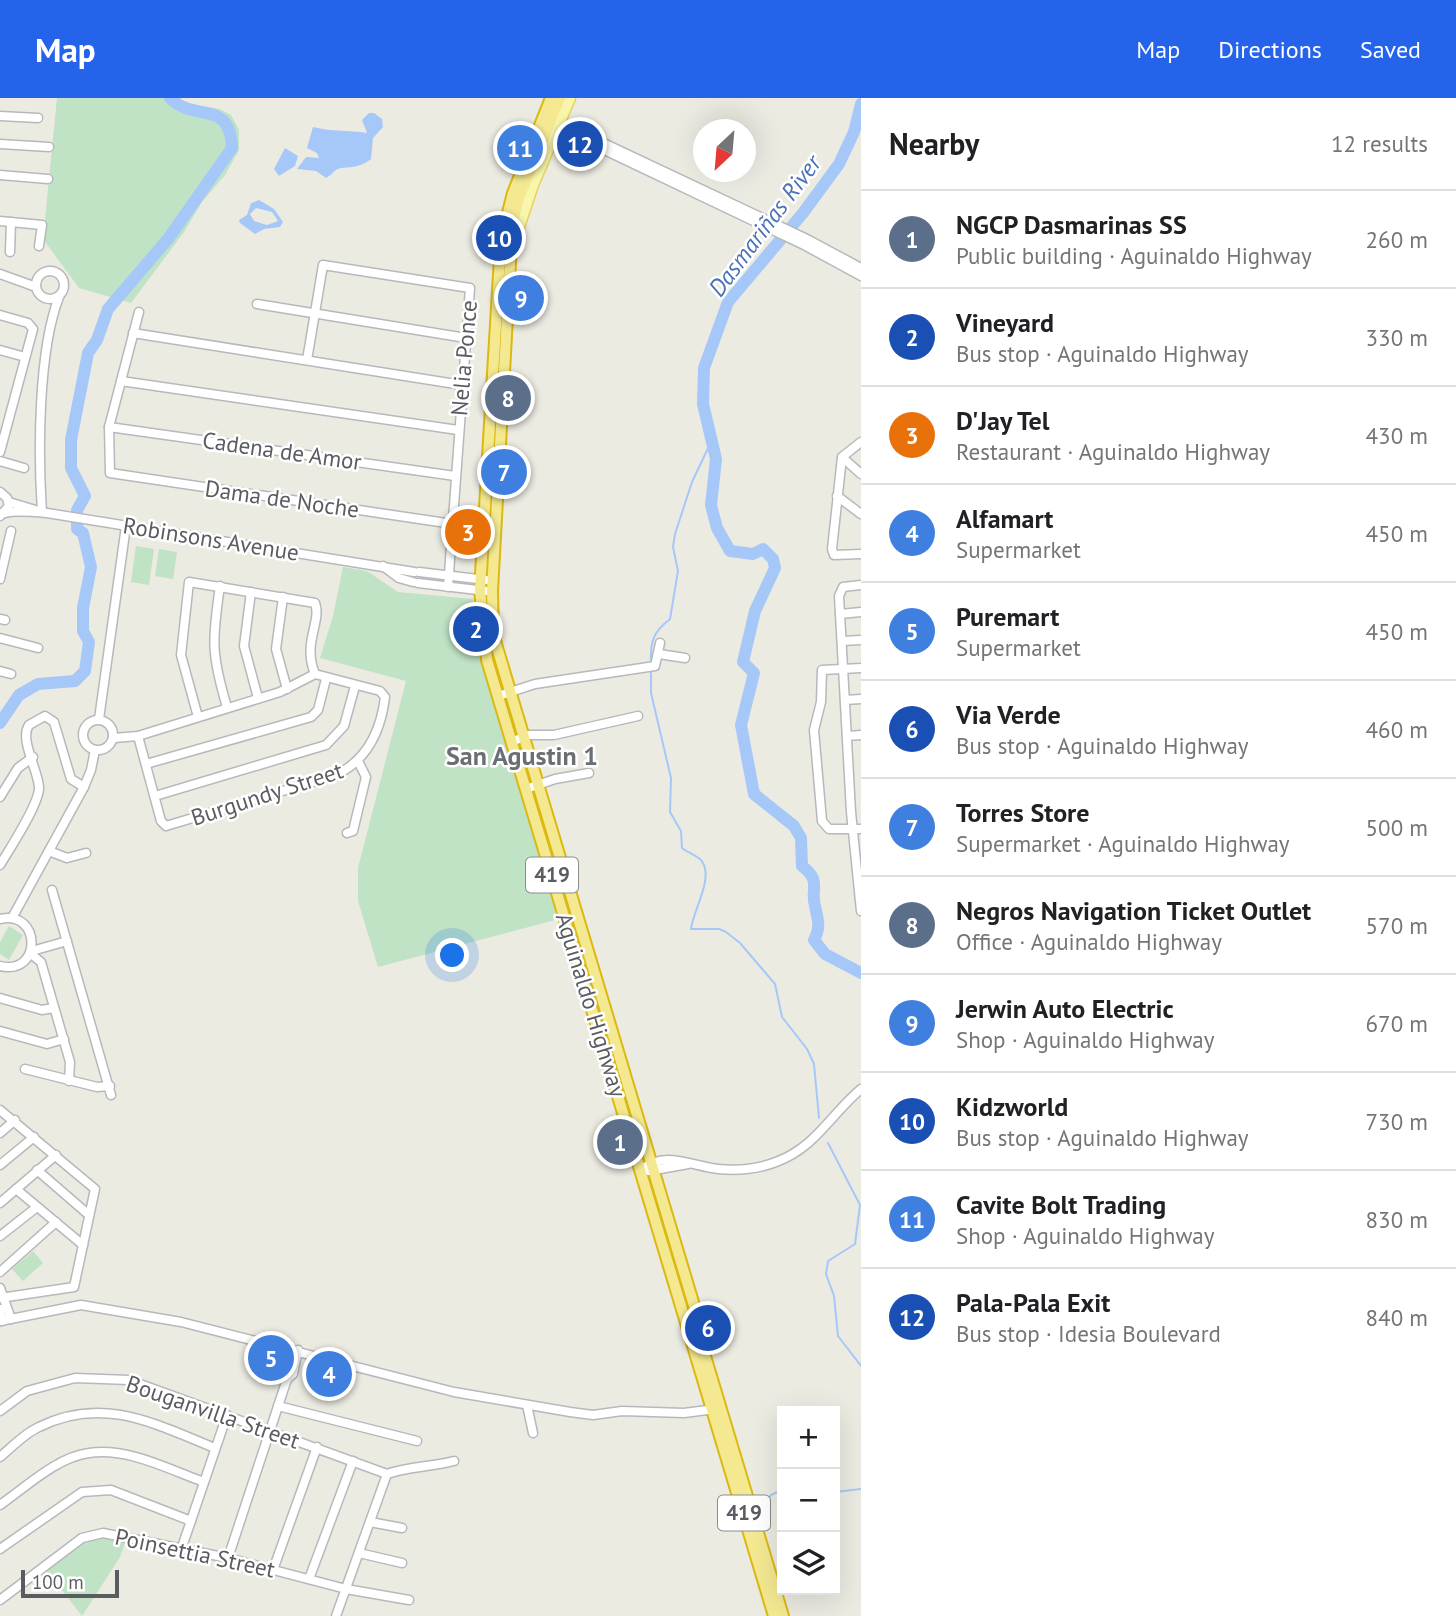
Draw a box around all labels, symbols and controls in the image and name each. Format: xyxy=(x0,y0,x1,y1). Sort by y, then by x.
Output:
text: Map xyxy=(35,28,96,71)
text: Map xyxy=(1136,34,1180,65)
text: Directions xyxy=(1218,34,1322,65)
text: Saved xyxy=(1360,34,1421,65)
pin: 12 xyxy=(557,118,603,170)
north arrow xyxy=(693,119,756,182)
pin: 11 xyxy=(497,122,543,174)
text: Nearby xyxy=(889,124,979,163)
text: 12 results xyxy=(1331,129,1428,158)
water label: Dasmariñas River xyxy=(701,147,829,303)
text: NGCP Dasmarinas SS xyxy=(956,208,1187,241)
pin: 10 xyxy=(476,212,522,264)
text: 1 xyxy=(905,225,919,254)
text: 260 m xyxy=(1366,225,1428,254)
text: Public building · Aguinaldo Highway xyxy=(956,241,1312,270)
pin: 9 xyxy=(498,272,544,324)
street label: Nelia Ponce xyxy=(444,299,483,417)
text: Vineyard xyxy=(956,306,1054,339)
text: 2 xyxy=(905,323,919,352)
text: 330 m xyxy=(1366,323,1428,352)
text: Bus stop · Aguinaldo Highway xyxy=(956,339,1249,368)
pin: 8 xyxy=(485,372,531,424)
text: D'Jay Tel xyxy=(956,404,1049,437)
text: 3 xyxy=(905,421,919,450)
text: 430 m xyxy=(1366,421,1428,450)
street label: Cadena de Amor xyxy=(201,425,364,476)
text: Restaurant · Aguinaldo Highway xyxy=(956,437,1270,466)
pin: 7 xyxy=(481,446,527,498)
street label: Dama de Noche xyxy=(203,473,361,524)
text: Alfamart xyxy=(956,502,1053,535)
pin: 3 xyxy=(445,506,491,558)
street label: Robinsons Avenue xyxy=(121,510,301,567)
text: 4 xyxy=(905,519,919,548)
text: 450 m xyxy=(1366,519,1428,548)
text: Supermarket xyxy=(956,535,1081,564)
text: Puremart xyxy=(956,600,1059,633)
pin: 2 xyxy=(453,603,499,655)
text: 5 xyxy=(905,617,919,646)
text: 450 m xyxy=(1366,617,1428,646)
text: Supermarket xyxy=(956,633,1081,662)
text: Via Verde xyxy=(956,698,1061,731)
text: 6 xyxy=(905,715,919,744)
text: 460 m xyxy=(1366,715,1428,744)
text: Bus stop · Aguinaldo Highway xyxy=(956,731,1249,760)
district label: San Agustin 1 xyxy=(446,739,598,772)
street label: Burgundy Street xyxy=(187,755,347,832)
text: Torres Store xyxy=(956,796,1089,829)
text: 7 xyxy=(905,813,919,842)
text: 500 m xyxy=(1366,813,1428,842)
text: Supermarket · Aguinaldo Highway xyxy=(956,829,1290,858)
road number: 419 xyxy=(526,858,578,892)
text: Negros Navigation Ticket Outlet xyxy=(956,894,1311,927)
street label: Aguinaldo Highway xyxy=(550,909,633,1101)
text: 8 xyxy=(905,911,919,940)
text: 570 m xyxy=(1366,911,1428,940)
text: Office · Aguinaldo Highway xyxy=(956,927,1222,956)
your location xyxy=(435,938,469,972)
text: Jerwin Auto Electric xyxy=(956,992,1174,1025)
text: 9 xyxy=(905,1009,919,1038)
text: 670 m xyxy=(1366,1009,1428,1038)
text: Shop · Aguinaldo Highway xyxy=(956,1025,1214,1054)
text: Kidzworld xyxy=(956,1090,1068,1123)
text: 10 xyxy=(899,1107,925,1136)
text: 730 m xyxy=(1366,1107,1428,1136)
pin: 1 xyxy=(597,1116,643,1168)
text: Bus stop · Aguinaldo Highway xyxy=(956,1123,1249,1152)
text: Cavite Bolt Trading xyxy=(956,1188,1166,1221)
text: 11 xyxy=(899,1205,925,1234)
text: 830 m xyxy=(1366,1205,1428,1234)
text: Shop · Aguinaldo Highway xyxy=(956,1221,1214,1250)
text: Pala-Pala Exit xyxy=(956,1286,1110,1319)
pin: 6 xyxy=(685,1302,731,1354)
text: 12 xyxy=(899,1303,925,1332)
text: 840 m xyxy=(1366,1303,1428,1332)
text: Bus stop · Idesia Boulevard xyxy=(956,1319,1221,1348)
pin: 5 xyxy=(248,1332,294,1384)
pin: 4 xyxy=(306,1348,352,1400)
street label: Bouganvilla Street xyxy=(123,1368,304,1455)
map controls xyxy=(777,1406,840,1595)
button: + xyxy=(777,1406,840,1469)
button: − xyxy=(777,1469,840,1532)
road number: 419 xyxy=(718,1496,770,1530)
street label: Poinsettia Street xyxy=(113,1521,278,1584)
button: layers xyxy=(777,1532,840,1595)
scale bar xyxy=(21,1567,119,1599)
text: 100 m xyxy=(32,1570,84,1594)

